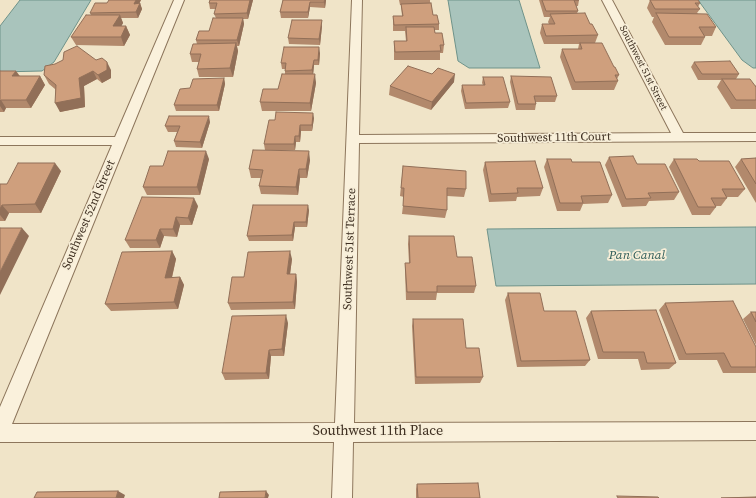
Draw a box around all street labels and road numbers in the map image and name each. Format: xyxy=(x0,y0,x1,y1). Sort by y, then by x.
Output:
street label: Southwest 51st Street xyxy=(616,24,670,112)
street label: Southwest 11th Court xyxy=(497,130,611,146)
street label: Southwest 52nd Street xyxy=(59,158,119,272)
street label: Southwest 51st Terrace xyxy=(341,188,359,310)
street label: Southwest 11th Place xyxy=(313,423,443,439)

